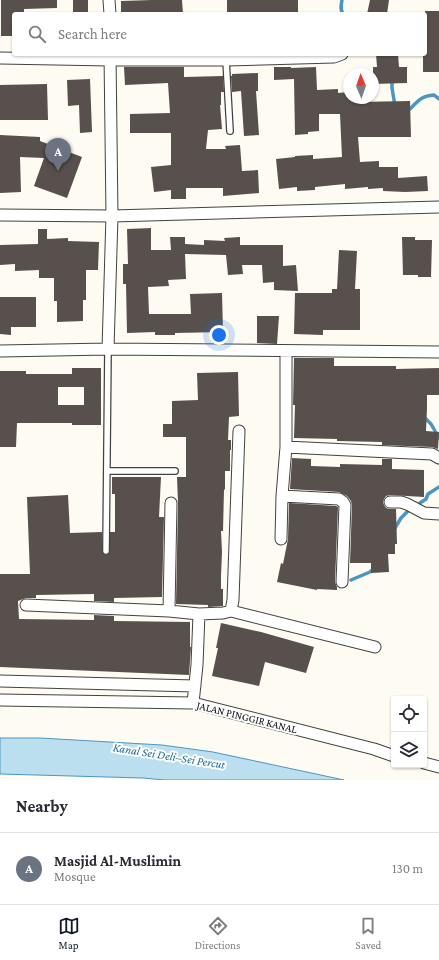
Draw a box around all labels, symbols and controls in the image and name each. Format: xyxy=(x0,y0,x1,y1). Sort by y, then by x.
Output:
search box xyxy=(12,12,427,56)
icon: search xyxy=(26,23,48,45)
text: Search here xyxy=(58,26,127,42)
north arrow xyxy=(343,68,379,104)
pin: A xyxy=(45,138,71,171)
your location xyxy=(209,325,229,345)
map controls xyxy=(391,696,427,768)
button: locate xyxy=(391,696,427,732)
street label: JALAN PINGGIR KANAL xyxy=(194,698,299,736)
button: layers xyxy=(391,732,427,768)
water label: Kanal Sei Deli–Sei Percut xyxy=(112,740,226,772)
text: Nearby xyxy=(16,797,68,816)
text: Masjid Al-Muslimin xyxy=(54,853,181,869)
text: A xyxy=(25,861,33,876)
text: 130 m xyxy=(392,861,423,876)
text: Mosque xyxy=(54,869,96,884)
tab: Map xyxy=(58,915,80,951)
tab: Directions xyxy=(195,915,240,951)
tab: Saved xyxy=(356,915,381,951)

